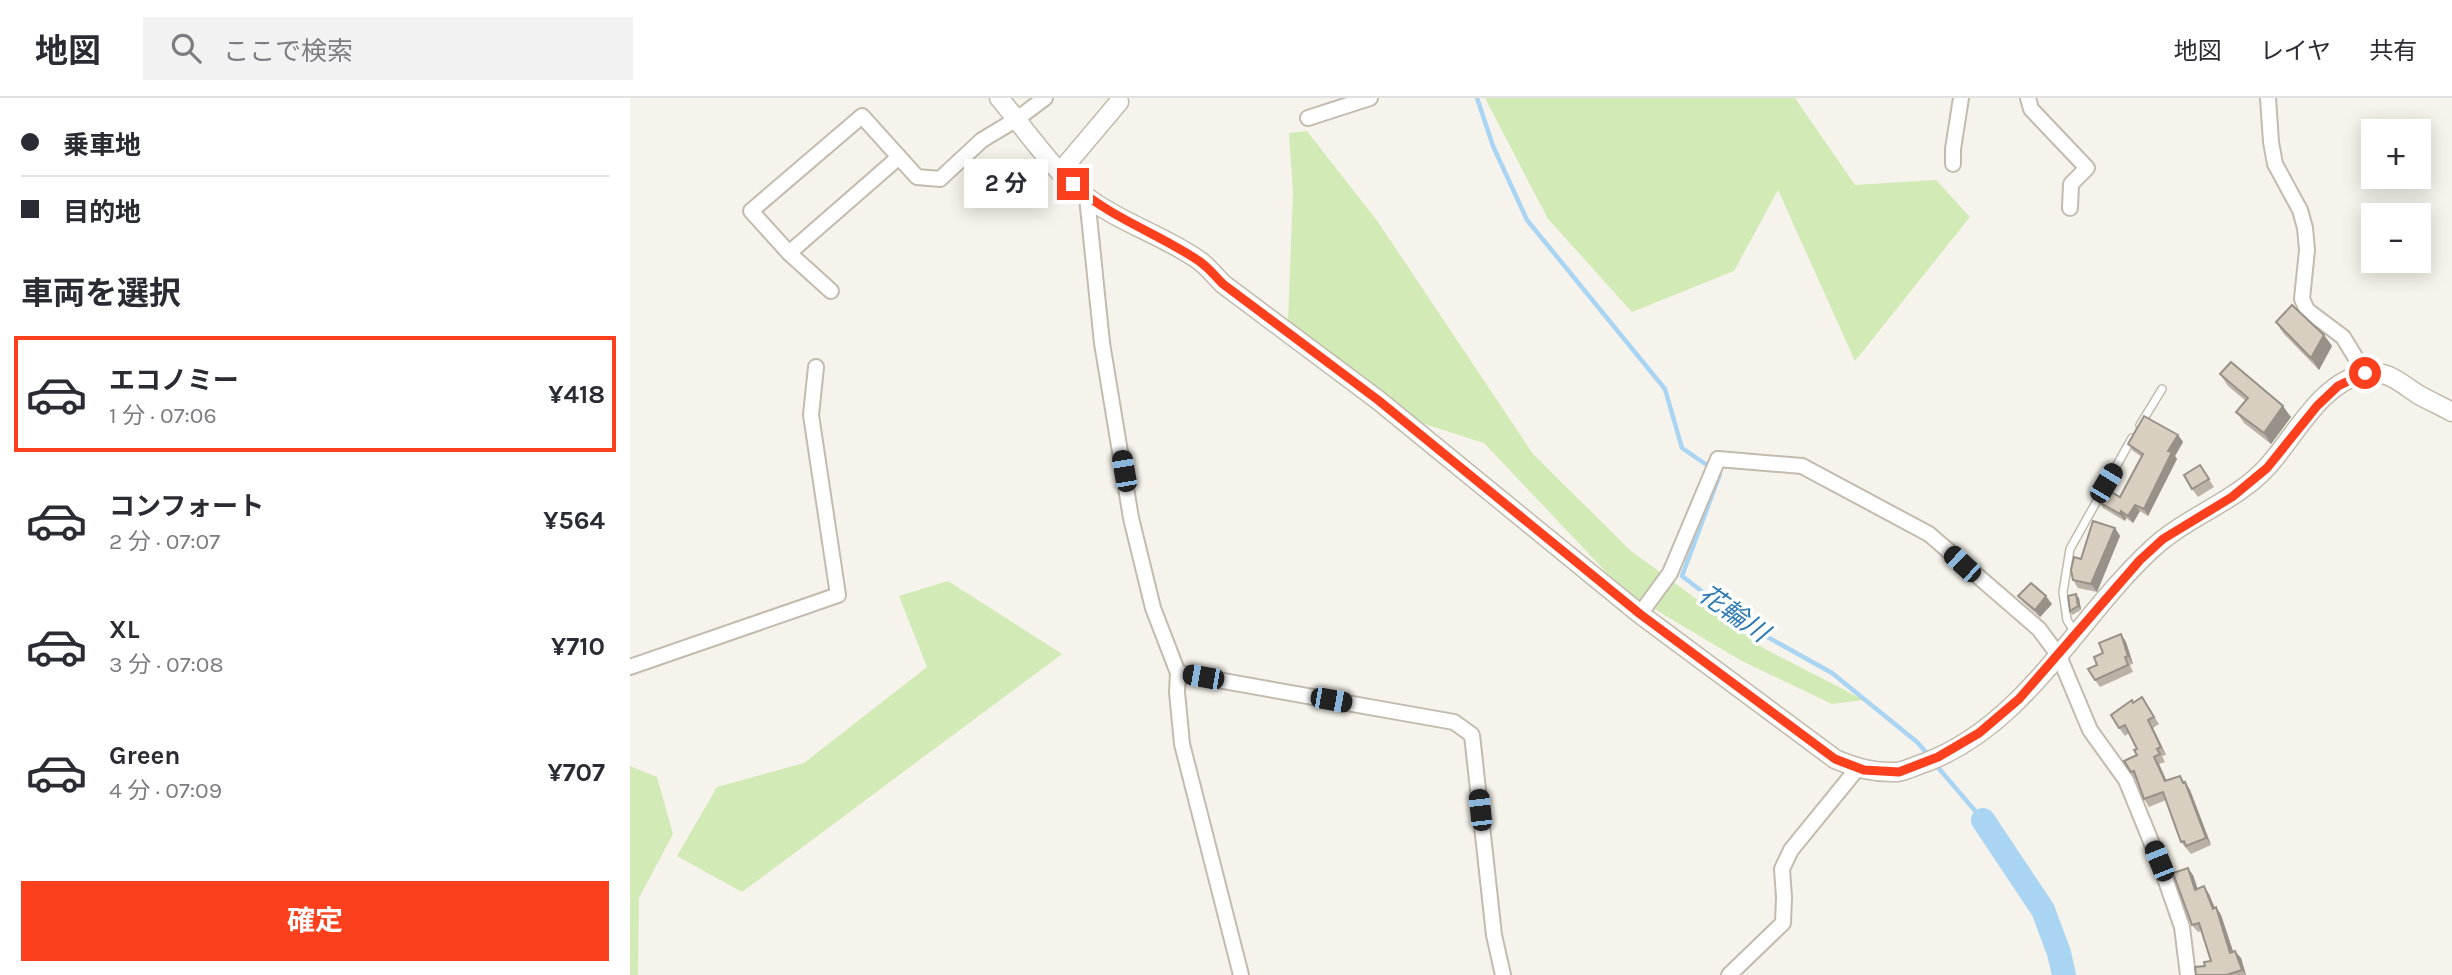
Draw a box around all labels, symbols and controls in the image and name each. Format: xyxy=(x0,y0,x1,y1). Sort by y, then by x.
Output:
search box xyxy=(143,17,633,80)
icon: search xyxy=(167,29,205,67)
text: 地図 xyxy=(35,32,101,70)
text: ここで検索 xyxy=(223,36,353,67)
text: 地図 xyxy=(2174,37,2222,65)
text: レイヤ xyxy=(2260,37,2331,65)
text: 共有 xyxy=(2369,37,2417,65)
map controls xyxy=(2361,119,2431,273)
button: + xyxy=(2361,119,2431,189)
text: 乗車地 xyxy=(63,130,141,161)
callout: 2 分 xyxy=(964,160,1048,208)
route end xyxy=(1057,168,1089,200)
text: 2 分 xyxy=(985,170,1027,197)
text: 目的地 xyxy=(63,197,141,228)
button: − xyxy=(2361,203,2431,273)
text: 車両を選択 xyxy=(21,275,181,312)
route start xyxy=(2349,357,2381,389)
icon: car xyxy=(25,363,88,426)
text: エコノミー xyxy=(109,365,239,396)
text: ¥418 xyxy=(548,379,605,410)
text: 1 分 · 07:06 xyxy=(109,402,217,429)
car xyxy=(1111,448,1138,494)
car xyxy=(2087,460,2126,506)
icon: car xyxy=(25,489,88,552)
text: コンフォート xyxy=(109,491,264,522)
text: ¥564 xyxy=(543,505,605,536)
text: 2 分 · 07:07 xyxy=(109,528,220,555)
car xyxy=(1940,542,1985,586)
water label: 花輪川 xyxy=(1693,578,1777,650)
text: XL xyxy=(109,614,140,645)
icon: car xyxy=(25,615,88,678)
text: ¥710 xyxy=(551,631,605,662)
text: 3 分 · 07:08 xyxy=(109,651,224,678)
car xyxy=(1181,663,1226,691)
car xyxy=(1309,686,1354,714)
text: Green xyxy=(109,740,181,771)
icon: car xyxy=(25,741,88,804)
text: ¥707 xyxy=(547,757,605,788)
text: 4 分 · 07:09 xyxy=(109,777,222,804)
car xyxy=(1468,788,1493,832)
car xyxy=(2142,838,2177,884)
button: 確定 xyxy=(21,881,609,961)

